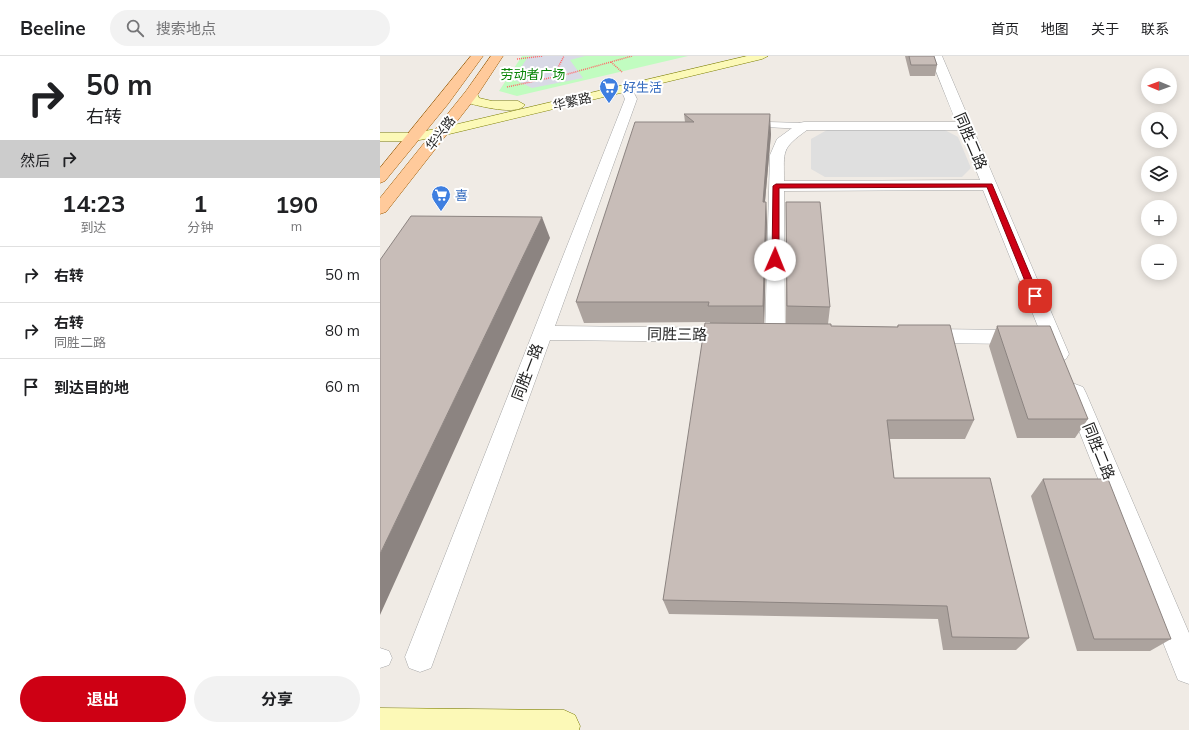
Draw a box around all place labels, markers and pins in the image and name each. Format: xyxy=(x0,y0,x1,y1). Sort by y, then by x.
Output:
supermarket icon: 好生活 xyxy=(598,76,620,104)
place label: 好生活 xyxy=(623,79,662,95)
supermarket icon: 喜 xyxy=(430,184,452,212)
place label: 喜 xyxy=(455,187,468,203)
pin xyxy=(1018,279,1052,313)

